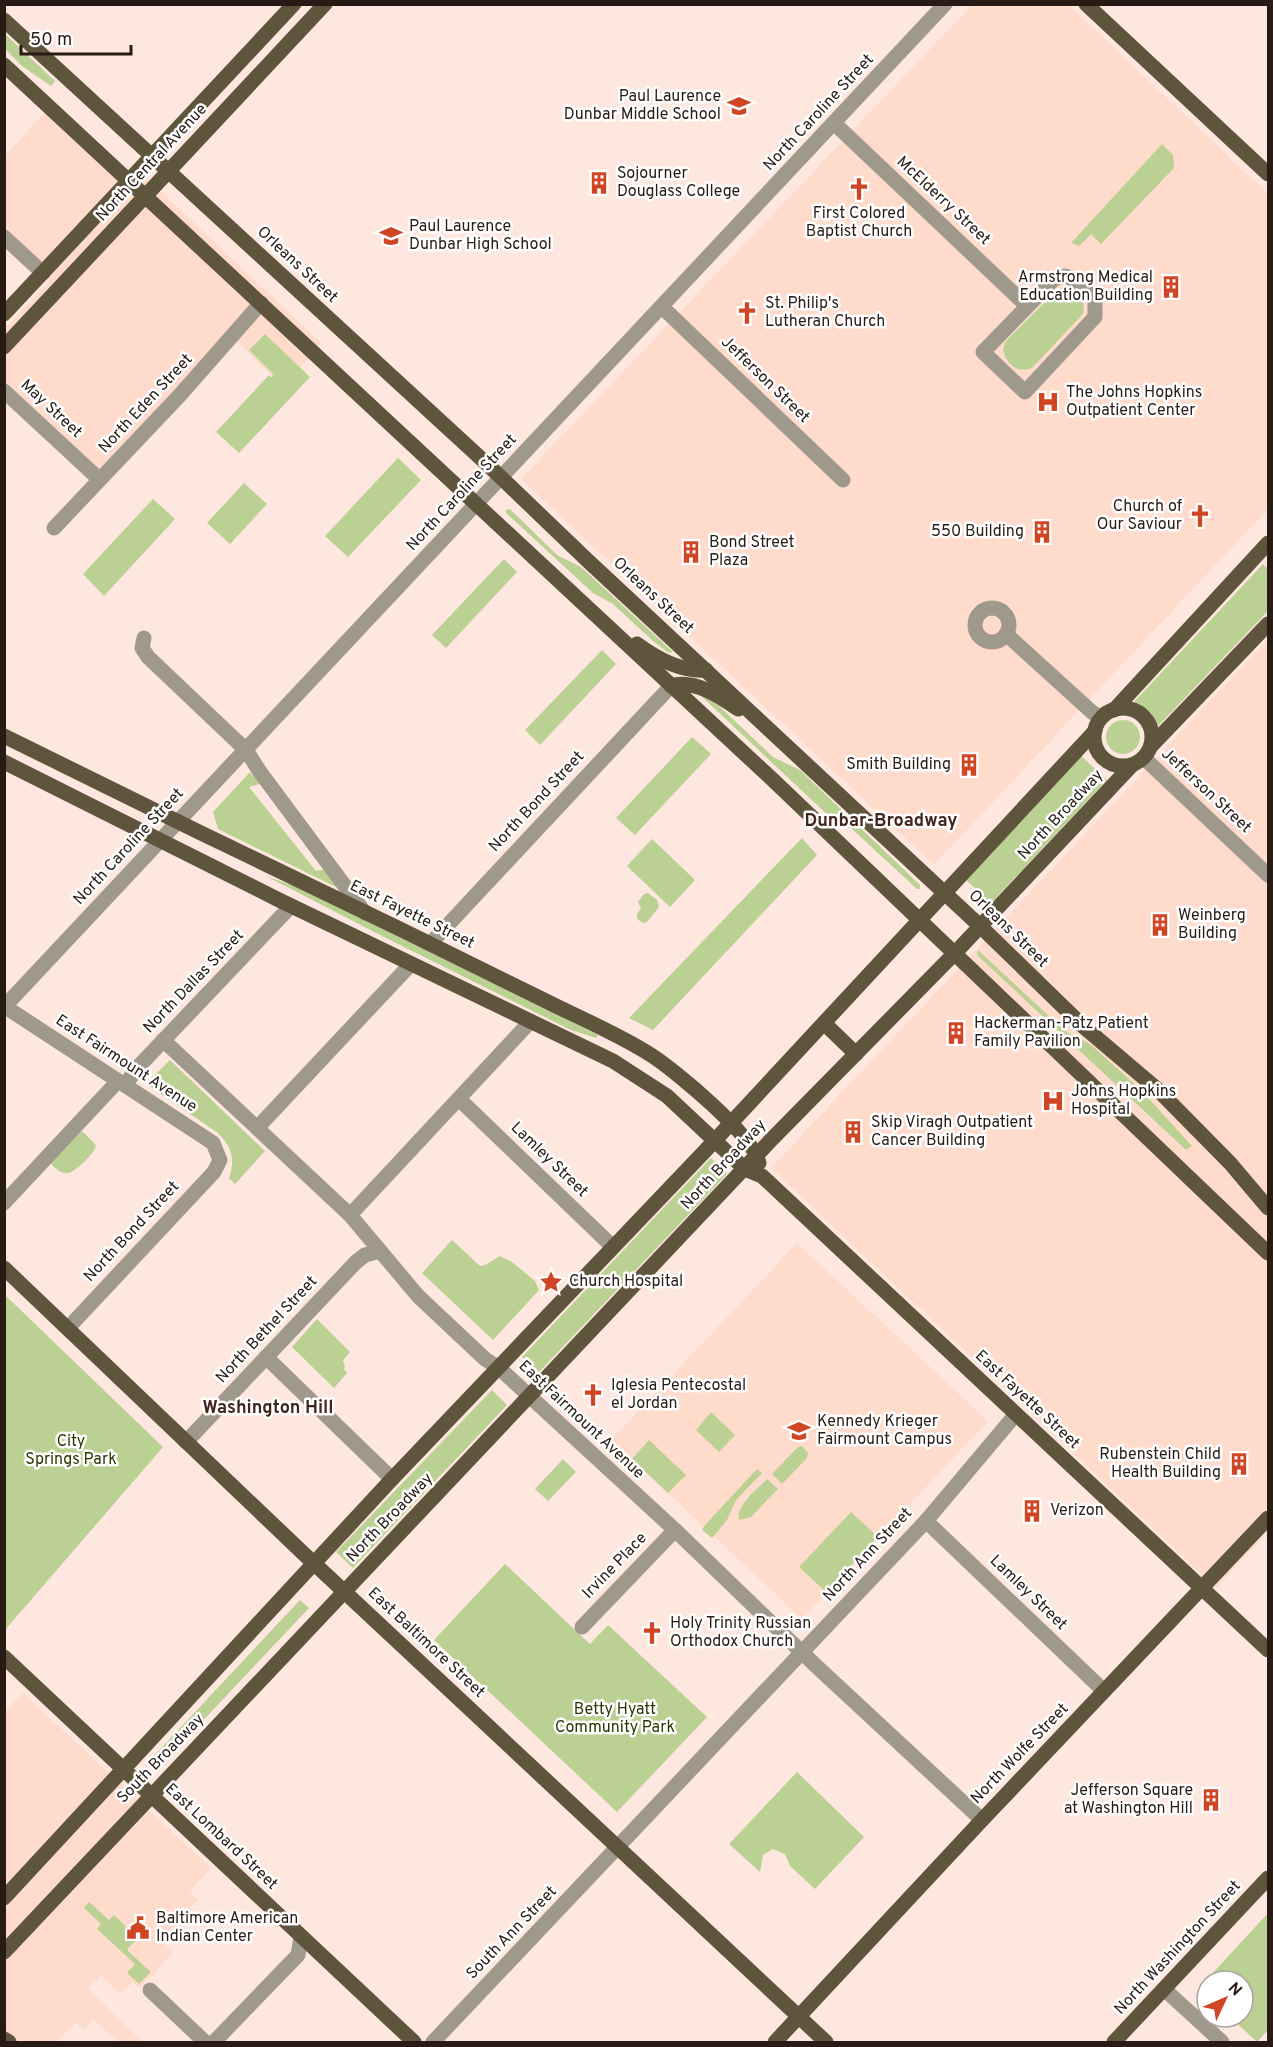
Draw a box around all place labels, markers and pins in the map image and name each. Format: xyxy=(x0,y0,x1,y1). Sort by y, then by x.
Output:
place label: Paul Laurence Dunbar Middle School xyxy=(564,87,721,125)
school or university icon: Paul Laurence Dunbar Middle School xyxy=(726,93,752,119)
place label: Sojourner Douglass College xyxy=(617,164,740,202)
building icon: Sojourner Douglass College xyxy=(586,170,612,196)
church icon: First Colored Baptist Church xyxy=(846,176,872,202)
place label: First Colored Baptist Church xyxy=(806,204,912,242)
place label: Paul Laurence Dunbar High School xyxy=(409,217,552,255)
school or university icon: Paul Laurence Dunbar High School xyxy=(378,223,404,249)
place label: Armstrong Medical Education Building xyxy=(1018,268,1153,306)
building icon: Armstrong Medical Education Building xyxy=(1158,274,1184,300)
place label: St. Philip's Lutheran Church xyxy=(765,294,885,332)
church icon: St. Philip's Lutheran Church xyxy=(734,300,760,326)
place label: The Johns Hopkins Outpatient Center xyxy=(1066,383,1202,421)
hospital icon: The Johns Hopkins Outpatient Center xyxy=(1035,389,1061,415)
place label: Church of Our Saviour xyxy=(1097,497,1183,535)
church icon: Church of Our Saviour xyxy=(1187,503,1213,529)
building icon: 550 Building xyxy=(1029,519,1055,545)
place label: 550 Building xyxy=(931,522,1024,542)
place label: Bond Street Plaza xyxy=(709,533,795,571)
building icon: Bond Street Plaza xyxy=(678,539,704,565)
building icon: Smith Building xyxy=(956,752,982,778)
place label: Smith Building xyxy=(846,755,951,775)
place label: Weinberg Building xyxy=(1178,906,1246,944)
building icon: Weinberg Building xyxy=(1147,912,1173,938)
place label: Hackerman-Patz Patient Family Pavilion xyxy=(974,1014,1149,1052)
building icon: Hackerman-Patz Patient Family Pavilion xyxy=(943,1020,969,1046)
place label: Johns Hopkins Hospital xyxy=(1071,1082,1176,1120)
hospital icon: Johns Hopkins Hospital xyxy=(1040,1088,1066,1114)
place label: Skip Viragh Outpatient Cancer Building xyxy=(871,1113,1033,1151)
building icon: Skip Viragh Outpatient Cancer Building xyxy=(840,1119,866,1145)
place icon: Church Hospital xyxy=(538,1269,564,1295)
place label: Church Hospital xyxy=(569,1272,683,1292)
place label: Iglesia Pentecostal el Jordan xyxy=(611,1376,746,1414)
church icon: Iglesia Pentecostal el Jordan xyxy=(580,1382,606,1408)
place label: Kennedy Krieger Fairmount Campus xyxy=(817,1412,952,1450)
school or university icon: Kennedy Krieger Fairmount Campus xyxy=(786,1418,812,1444)
place label: Rubenstein Child Health Building xyxy=(1099,1445,1221,1483)
building icon: Rubenstein Child Health Building xyxy=(1226,1451,1252,1477)
building icon: Verizon xyxy=(1019,1498,1045,1524)
place label: Verizon xyxy=(1050,1501,1104,1521)
place label: Holy Trinity Russian Orthodox Church xyxy=(670,1614,811,1652)
church icon: Holy Trinity Russian Orthodox Church xyxy=(639,1620,665,1646)
place label: Jefferson Square at Washington Hill xyxy=(1064,1781,1193,1819)
building icon: Jefferson Square at Washington Hill xyxy=(1198,1787,1224,1813)
place label: Baltimore American Indian Center xyxy=(156,1909,298,1947)
public building icon: Baltimore American Indian Center xyxy=(125,1915,151,1941)

